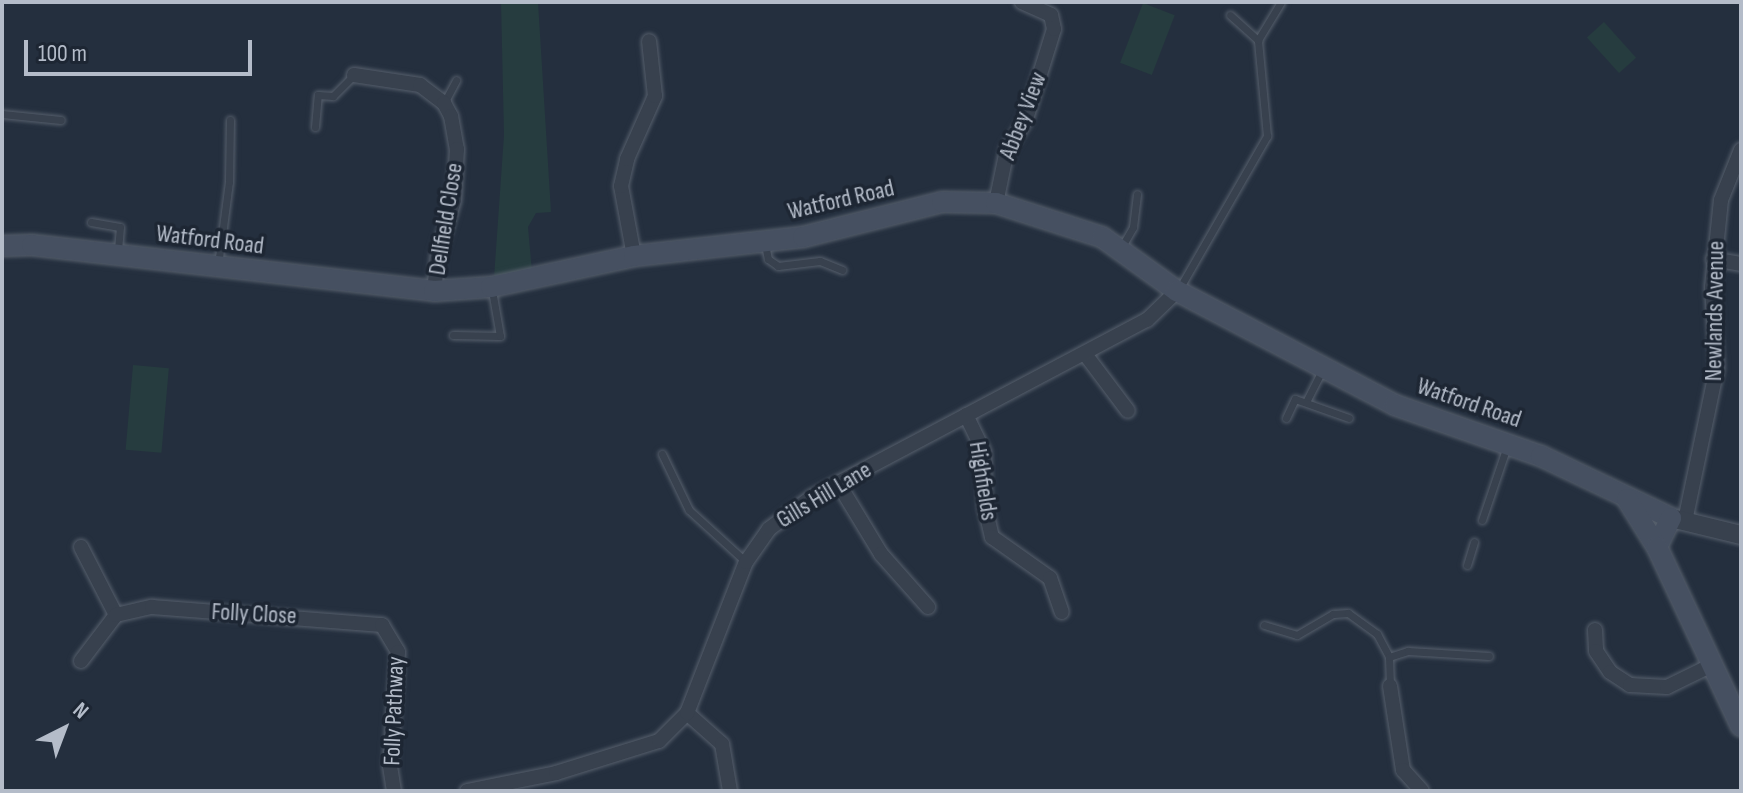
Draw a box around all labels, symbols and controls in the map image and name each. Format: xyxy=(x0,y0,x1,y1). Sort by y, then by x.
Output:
scale bar xyxy=(28,24,256,74)
text: 100 m xyxy=(38,39,87,68)
street label: Abbey View xyxy=(993,68,1053,164)
street label: Dellfield Close xyxy=(423,161,469,277)
street label: Watford Road xyxy=(785,174,897,226)
street label: Watford Road xyxy=(155,219,265,261)
street label: Newlands Avenue xyxy=(1699,241,1731,381)
street label: Watford Road xyxy=(1413,372,1525,434)
street label: Highfields xyxy=(963,439,1003,523)
street label: Gills Hill Lane xyxy=(771,456,877,534)
street label: Folly Close xyxy=(211,597,297,631)
street label: Folly Pathway xyxy=(378,656,410,766)
north arrow xyxy=(24,689,104,769)
text: N xyxy=(67,697,94,725)

